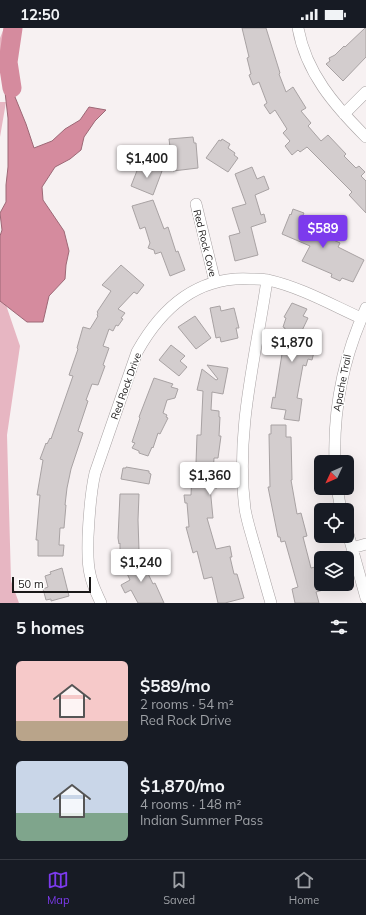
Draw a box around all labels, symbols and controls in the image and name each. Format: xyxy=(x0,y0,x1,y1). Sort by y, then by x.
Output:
text: 12:50 xyxy=(20,5,60,24)
pin: $1,400 xyxy=(114,145,180,179)
text: $1,400 xyxy=(126,150,168,166)
street label: Red Rock Cove xyxy=(190,208,220,278)
pin: $589 xyxy=(299,215,347,249)
text: $589 xyxy=(307,220,339,236)
pin: $1,870 xyxy=(259,329,325,363)
text: $1,870 xyxy=(271,334,313,350)
street label: Red Rock Drive xyxy=(108,351,144,421)
street label: Apache Trail xyxy=(330,353,354,413)
north arrow xyxy=(314,455,354,495)
map controls xyxy=(314,455,354,591)
pin: $1,360 xyxy=(177,462,243,496)
text: $1,360 xyxy=(189,467,231,483)
button: locate xyxy=(314,503,354,543)
pin: $1,240 xyxy=(108,549,174,583)
button: layers xyxy=(314,551,354,591)
text: $1,240 xyxy=(120,554,162,570)
scale bar xyxy=(12,575,91,594)
text: 50 m xyxy=(18,577,44,591)
icon: filters xyxy=(328,616,350,638)
text: 5 homes xyxy=(16,617,84,638)
text: $589/mo xyxy=(140,675,211,696)
icon: home xyxy=(48,677,96,725)
text: 2 rooms · 54 m² xyxy=(140,696,234,712)
text: Red Rock Drive xyxy=(140,712,231,728)
text: $1,870/mo xyxy=(140,775,225,796)
icon: home xyxy=(48,777,96,825)
text: 4 rooms · 148 m² xyxy=(140,796,241,812)
text: Indian Summer Pass xyxy=(140,812,263,828)
tab: Map xyxy=(47,869,70,907)
tab: Saved xyxy=(163,869,195,907)
tab: Home xyxy=(289,869,319,907)

